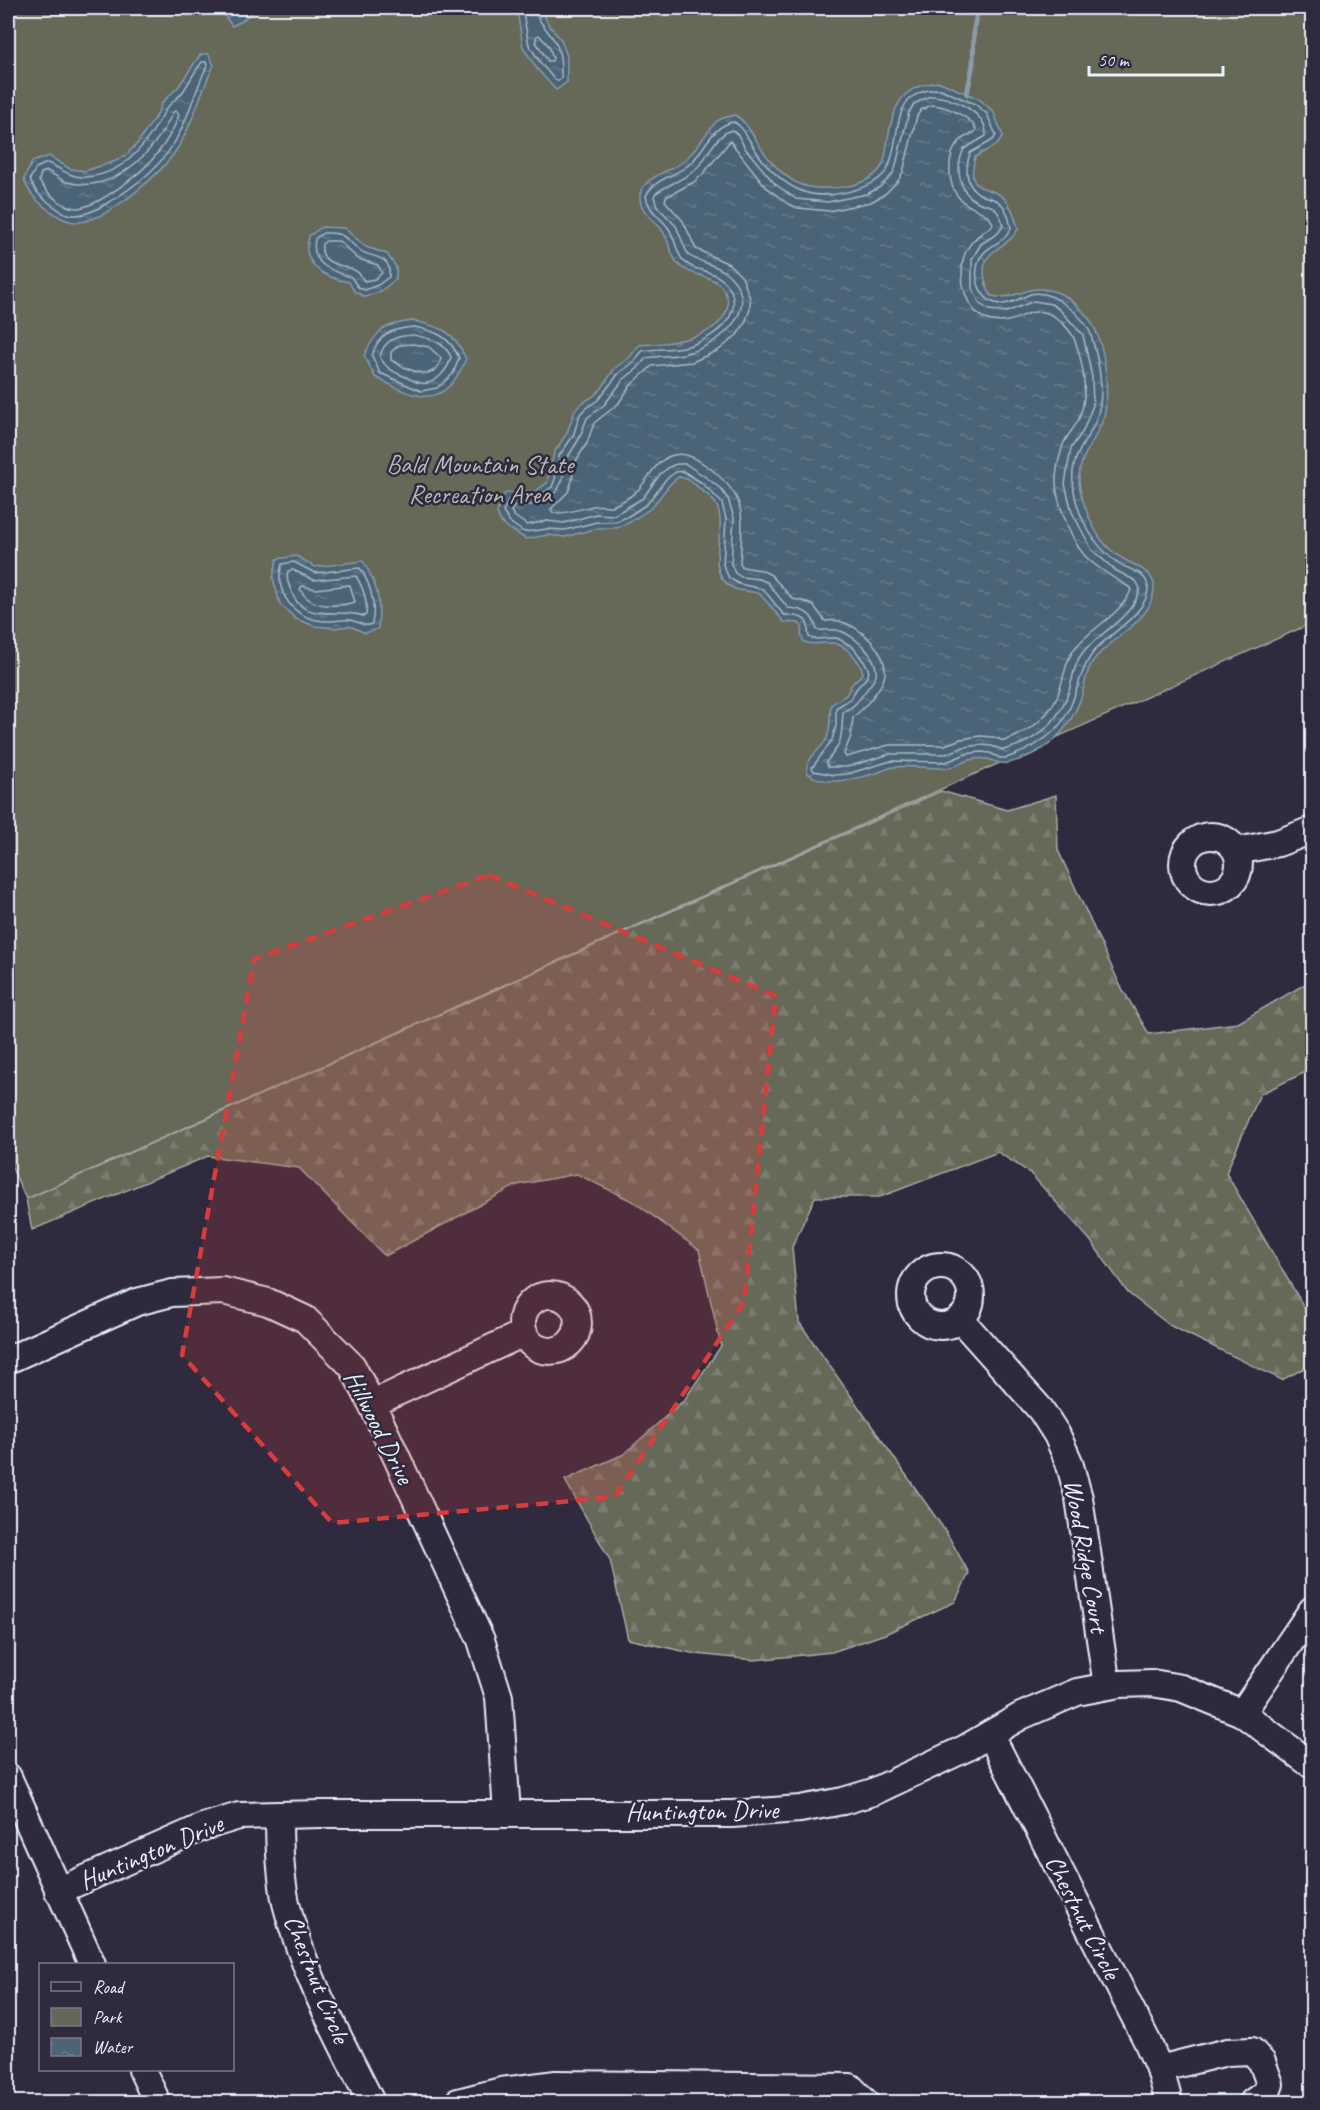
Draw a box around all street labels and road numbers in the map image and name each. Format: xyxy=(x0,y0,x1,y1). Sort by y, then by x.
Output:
street label: Hillwood Drive xyxy=(336,1365,422,1491)
street label: Wood Ridge Court xyxy=(1056,1477,1116,1637)
street label: Huntington Drive xyxy=(625,1793,780,1829)
street label: Huntington Drive xyxy=(74,1806,229,1897)
street label: Chestnut Circle xyxy=(1038,1849,1130,1987)
street label: Chestnut Circle xyxy=(276,1910,359,2050)

